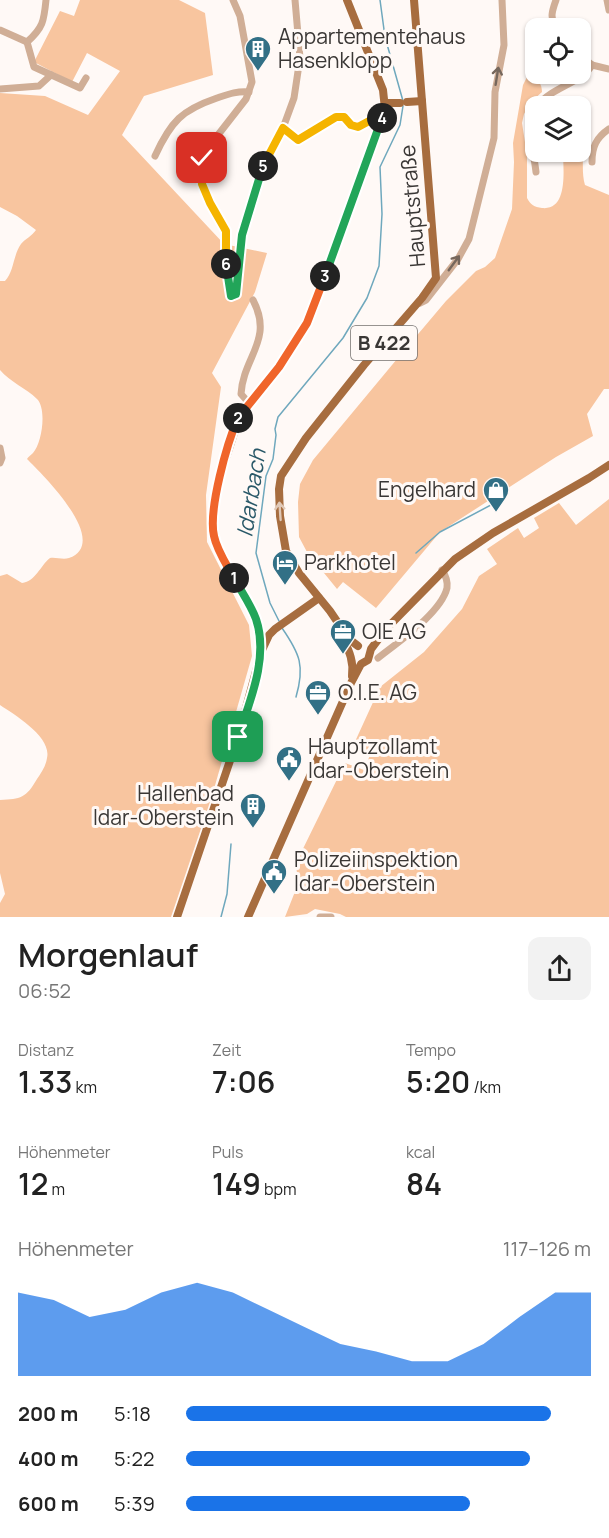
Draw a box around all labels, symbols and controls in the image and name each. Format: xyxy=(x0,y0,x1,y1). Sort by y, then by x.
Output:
map controls xyxy=(525,18,591,162)
button: locate xyxy=(525,18,591,84)
place label: Appartementehaus Hasenklopp xyxy=(278,22,465,74)
building icon: Appartementehaus Hasenklopp xyxy=(243,34,273,72)
one-way arrow xyxy=(492,66,503,86)
button: layers xyxy=(525,96,591,162)
pin: 4 xyxy=(367,103,397,133)
text: 4 xyxy=(377,107,387,129)
pin xyxy=(176,132,227,183)
icon: check xyxy=(185,141,218,174)
street label: Hauptstraße xyxy=(393,144,431,268)
pin: 5 xyxy=(248,151,278,181)
text: 5 xyxy=(258,155,268,177)
pin: 6 xyxy=(211,249,241,279)
text: 6 xyxy=(221,253,231,275)
one-way arrow xyxy=(448,256,460,272)
pin: 3 xyxy=(310,261,340,291)
text: 3 xyxy=(320,265,330,287)
road number: B 422 xyxy=(351,326,417,360)
pin: 2 xyxy=(223,403,253,433)
text: 2 xyxy=(233,407,243,429)
water label: Idarbach xyxy=(229,446,273,539)
place label: Engelhard xyxy=(378,475,476,503)
shop icon: Engelhard xyxy=(481,475,511,513)
one-way arrow xyxy=(274,501,285,521)
hotel icon: Parkhotel xyxy=(270,548,300,586)
place label: Parkhotel xyxy=(304,548,396,576)
pin: 1 xyxy=(219,563,249,593)
text: 1 xyxy=(230,567,238,589)
office icon: OIE AG xyxy=(328,617,358,655)
place label: OIE AG xyxy=(362,617,426,645)
office icon: O.I.E. AG xyxy=(303,678,333,716)
place label: O.I.E. AG xyxy=(338,678,417,706)
pin xyxy=(212,711,263,762)
icon: arrive xyxy=(221,720,254,753)
place label: Hauptzollamt Idar-Oberstein xyxy=(308,732,449,784)
public building icon: Hauptzollamt Idar-Oberstein xyxy=(274,744,304,782)
place label: Hallenbad Idar-Oberstein xyxy=(93,779,234,831)
building icon: Hallenbad Idar-Oberstein xyxy=(238,791,268,829)
place label: Polizeiinspektion Idar-Oberstein xyxy=(294,845,458,897)
public building icon: Polizeiinspektion Idar-Oberstein xyxy=(259,857,289,895)
text: Morgenlauf xyxy=(18,932,198,977)
button: share xyxy=(528,937,591,1000)
text: 06:52 xyxy=(18,977,71,1004)
text: Distanz xyxy=(18,1039,74,1061)
text: Zeit xyxy=(212,1039,241,1061)
text: Tempo xyxy=(406,1039,456,1061)
text: 1.33 xyxy=(18,1061,72,1102)
text: 7:06 xyxy=(212,1061,275,1102)
text: 5:20 xyxy=(406,1061,470,1102)
text: km xyxy=(72,1076,97,1098)
text: /km xyxy=(470,1076,501,1098)
text: Höhenmeter xyxy=(18,1141,111,1163)
text: Puls xyxy=(212,1141,243,1163)
text: kcal xyxy=(406,1141,435,1163)
text: 12 xyxy=(18,1163,48,1204)
text: 149 xyxy=(212,1163,261,1204)
text: 84 xyxy=(406,1163,442,1204)
text: m xyxy=(48,1178,65,1200)
text: bpm xyxy=(261,1178,297,1200)
text: Höhenmeter xyxy=(18,1235,134,1262)
text: 117–126 m xyxy=(503,1235,591,1262)
text: 200 m xyxy=(18,1400,78,1427)
text: 5:18 xyxy=(114,1400,151,1427)
text: 400 m xyxy=(18,1445,78,1472)
text: 5:22 xyxy=(114,1445,154,1472)
text: 600 m xyxy=(18,1490,79,1517)
text: 5:39 xyxy=(114,1490,155,1517)

